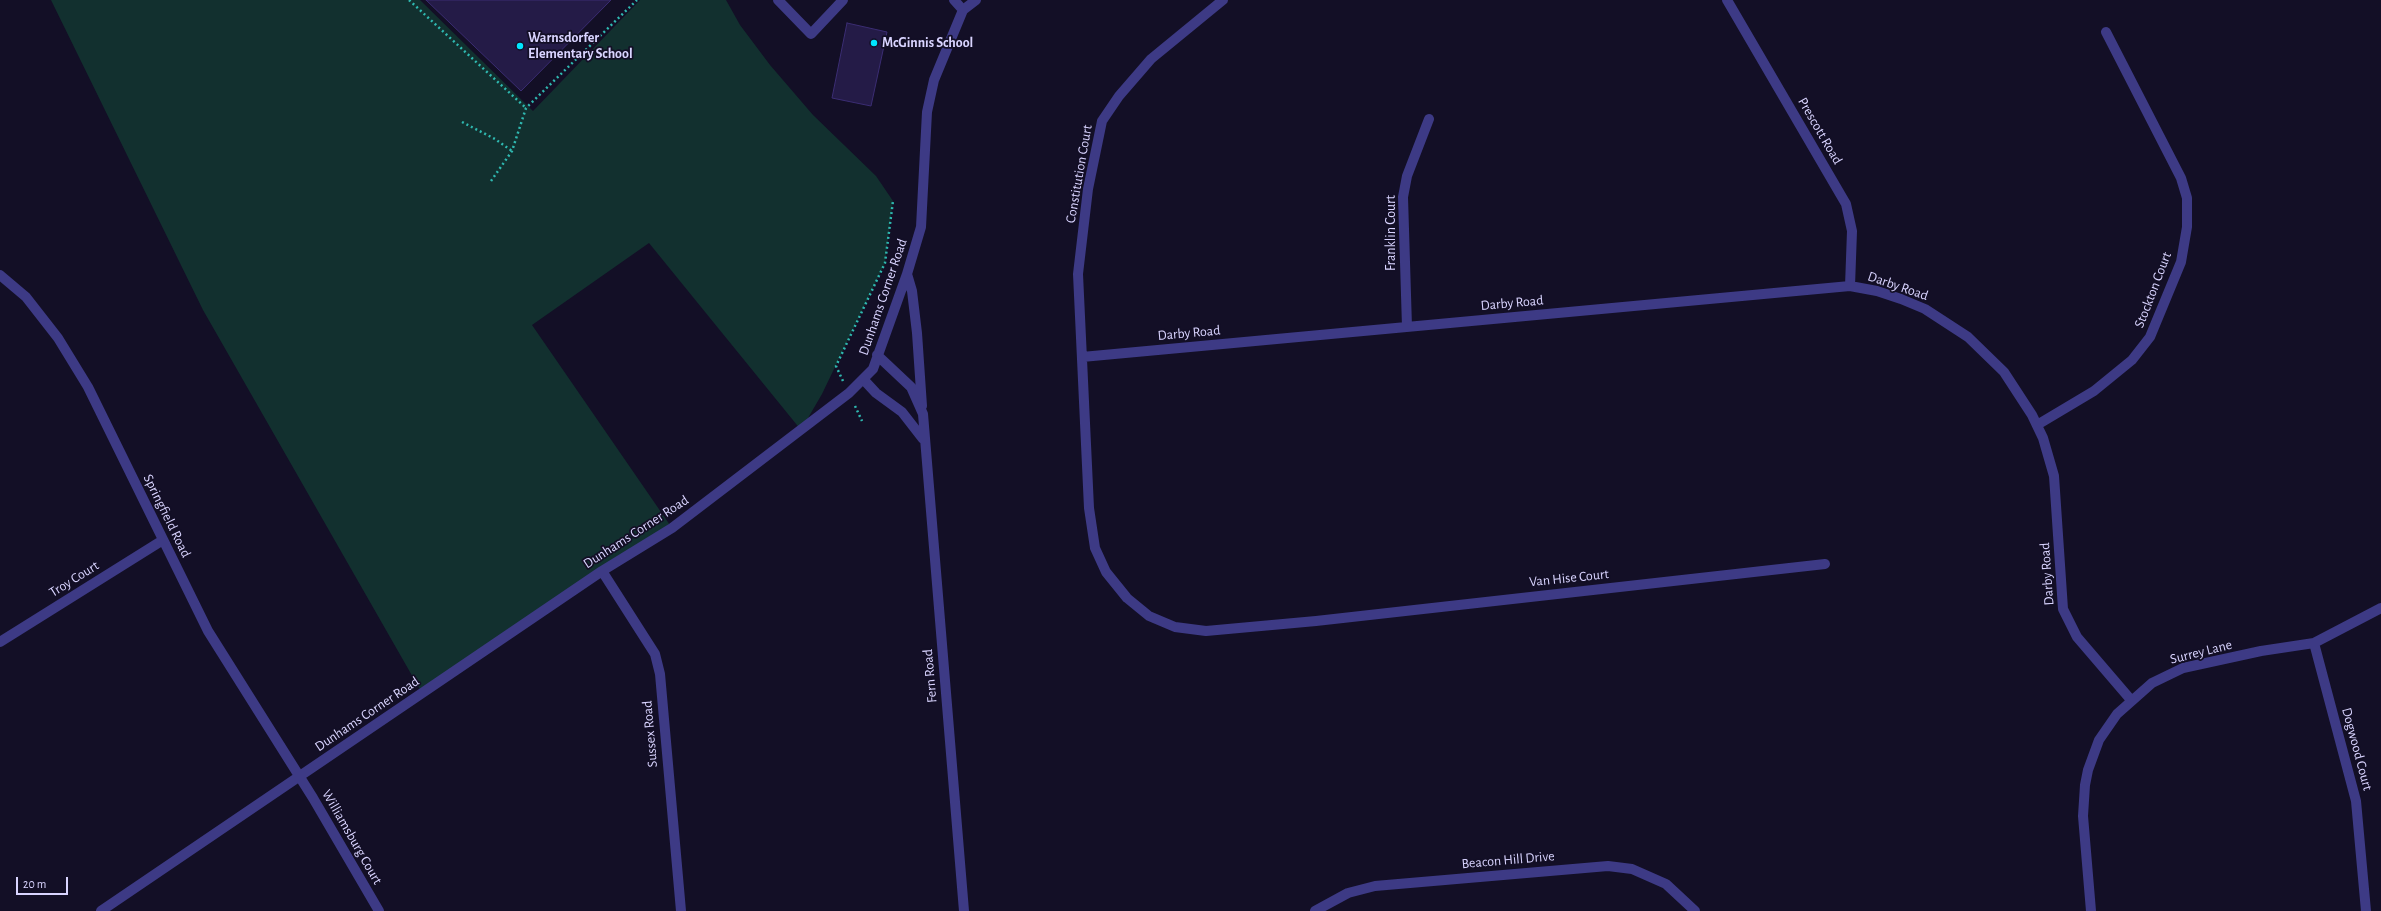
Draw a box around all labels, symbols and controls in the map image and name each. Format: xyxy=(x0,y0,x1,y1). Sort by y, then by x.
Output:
place label: Warnsdorfer Elementary School xyxy=(528,30,633,62)
place label: McGinnis School xyxy=(882,35,973,51)
marker: McGinnis School xyxy=(869,38,879,48)
marker: Warnsdorfer Elementary School xyxy=(515,41,525,51)
street label: Prescott Road xyxy=(1794,95,1846,167)
street label: Constitution Court xyxy=(1062,124,1096,224)
street label: Franklin Court xyxy=(1383,195,1399,271)
street label: Dunhams Corner Road xyxy=(855,237,911,357)
street label: Stockton Court xyxy=(2131,250,2175,330)
street label: Darby Road xyxy=(1865,268,1931,304)
street label: Darby Road xyxy=(1480,292,1544,314)
street label: Darby Road xyxy=(1157,322,1221,344)
street label: Springfield Road xyxy=(140,472,194,560)
street label: Dunhams Corner Road xyxy=(580,492,692,572)
street label: Darby Road xyxy=(2036,542,2058,606)
street label: Troy Court xyxy=(46,557,102,601)
street label: Van Hise Court xyxy=(1528,565,1610,591)
street label: Surrey Lane xyxy=(2168,636,2234,668)
street label: Fern Road xyxy=(919,648,941,704)
street label: Dunhams Corner Road xyxy=(312,673,422,755)
street label: Sussex Road xyxy=(639,700,661,768)
street label: Dogwood Court xyxy=(2338,706,2376,792)
street label: Williamsburg Court xyxy=(318,787,386,887)
street label: Beacon Hill Drive xyxy=(1461,848,1555,872)
scale bar xyxy=(18,869,70,895)
text: 20 m xyxy=(23,878,46,890)

